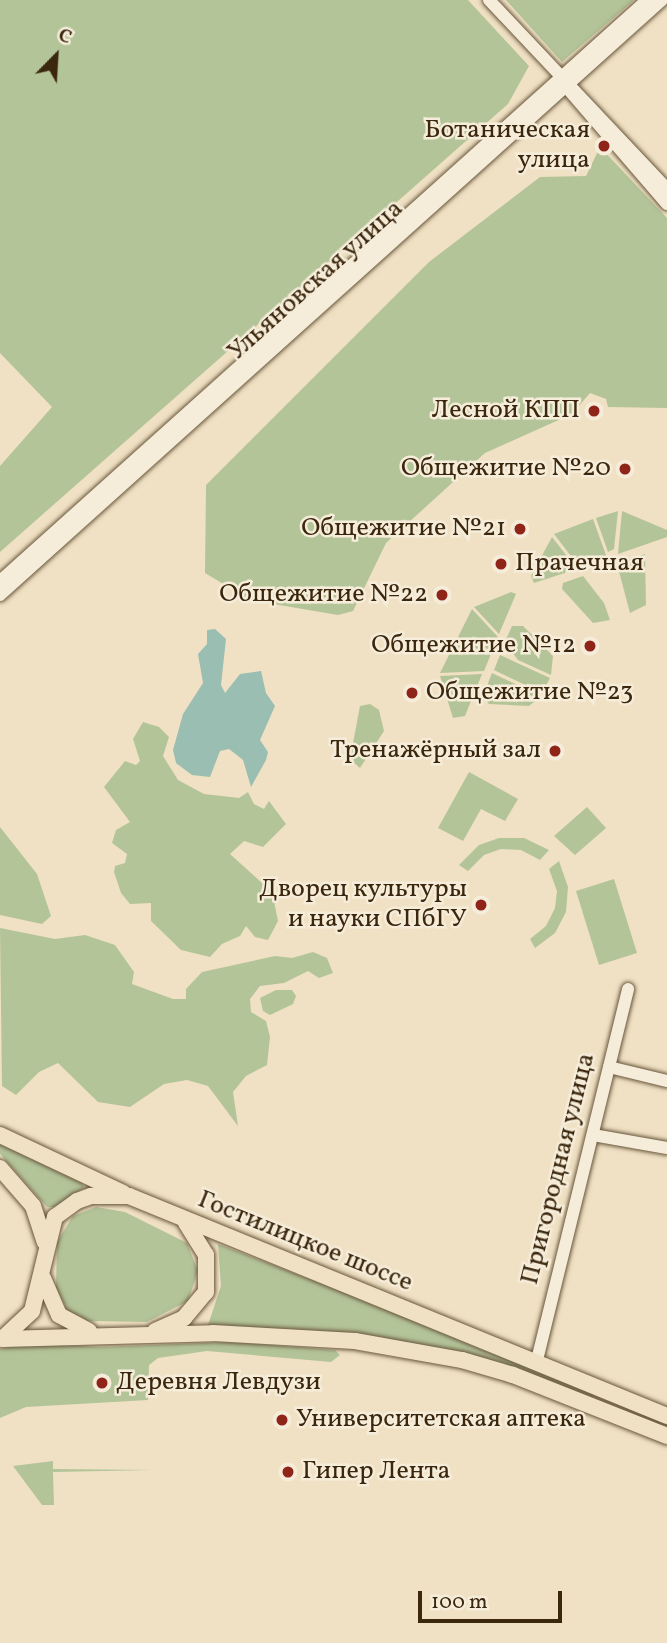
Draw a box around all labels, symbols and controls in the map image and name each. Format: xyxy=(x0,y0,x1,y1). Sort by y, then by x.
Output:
north arrow xyxy=(21,21,91,91)
text: С xyxy=(54,22,75,51)
place label: Ботаническая улица xyxy=(424,115,590,176)
marker: Ботаническая улица xyxy=(596,138,612,154)
street label: Ульяновская улица xyxy=(221,194,411,368)
place label: Лесной КПП xyxy=(432,395,580,427)
marker: Лесной КПП xyxy=(586,403,602,419)
place label: Общежитие №20 xyxy=(401,453,611,485)
marker: Общежитие №20 xyxy=(617,461,633,477)
place label: Общежитие №21 xyxy=(301,513,506,545)
marker: Общежитие №21 xyxy=(512,521,528,537)
place label: Прачечная xyxy=(515,548,644,580)
marker: Прачечная xyxy=(493,556,509,572)
place label: Общежитие №22 xyxy=(219,579,428,611)
marker: Общежитие №22 xyxy=(434,587,450,603)
place label: Общежитие №12 xyxy=(371,630,576,662)
marker: Общежитие №12 xyxy=(582,638,598,654)
place label: Общежитие №23 xyxy=(426,677,633,709)
marker: Общежитие №23 xyxy=(404,685,420,701)
place label: Тренажёрный зал xyxy=(330,735,541,767)
marker: Тренажёрный зал xyxy=(547,743,563,759)
place label: Дворец культуры и науки СПбГУ xyxy=(259,874,467,936)
marker: Дворец культуры и науки СПбГУ xyxy=(473,897,489,913)
street label: Пригородная улица xyxy=(515,1050,603,1288)
street label: Гостилицкое шоссе xyxy=(193,1185,417,1299)
place label: Деревня Левдузи xyxy=(116,1367,321,1399)
marker: Деревня Левдузи xyxy=(94,1375,110,1391)
place label: Университетская аптека xyxy=(296,1404,586,1436)
marker: Университетская аптека xyxy=(274,1412,290,1428)
place label: Гипер Лента xyxy=(302,1456,451,1488)
marker: Гипер Лента xyxy=(280,1464,296,1480)
scale bar xyxy=(422,1576,566,1620)
text: 100 m xyxy=(431,1588,488,1617)

